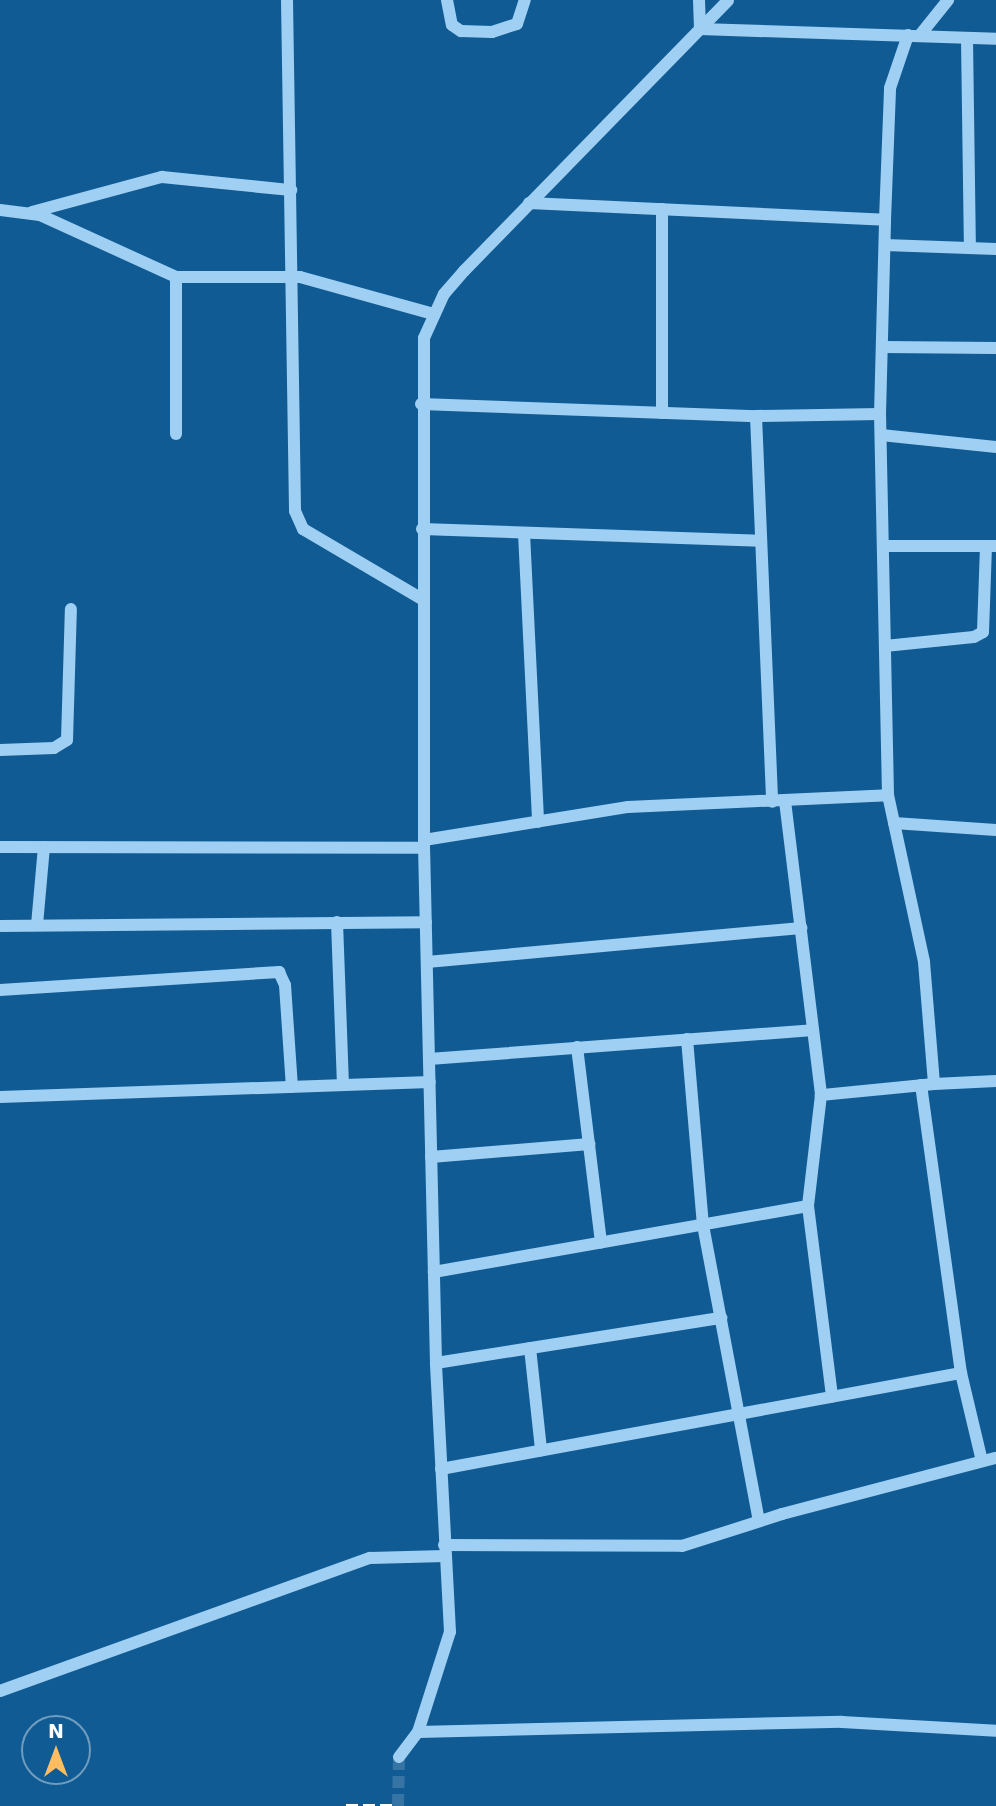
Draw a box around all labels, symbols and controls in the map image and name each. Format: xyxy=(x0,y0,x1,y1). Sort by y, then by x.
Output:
north arrow xyxy=(21,1715,91,1785)
text: N xyxy=(48,1720,64,1742)

